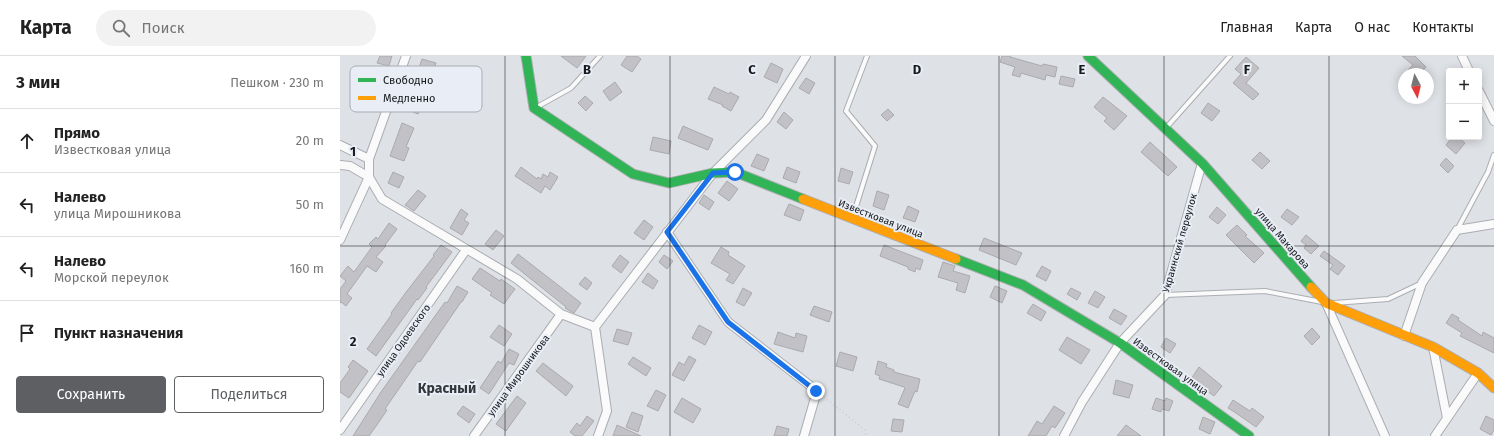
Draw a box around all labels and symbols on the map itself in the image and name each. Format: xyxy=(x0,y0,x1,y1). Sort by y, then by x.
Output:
text: B xyxy=(583,62,591,77)
text: C xyxy=(748,62,756,77)
text: D xyxy=(913,62,922,77)
text: E xyxy=(1079,62,1086,77)
text: F xyxy=(1244,62,1251,77)
legend xyxy=(350,66,482,112)
north arrow xyxy=(1398,68,1434,104)
text: Свободно xyxy=(383,74,433,87)
text: Медленно xyxy=(383,92,435,105)
text: 1 xyxy=(350,144,356,159)
route start xyxy=(726,163,744,181)
street label: Украинский переулок xyxy=(1160,192,1200,294)
street label: Известковая улица xyxy=(836,197,925,241)
street label: улица Макарова xyxy=(1252,206,1312,272)
street label: улица Одоевского xyxy=(374,302,433,379)
street label: улица Мирошникова xyxy=(485,332,552,419)
text: 2 xyxy=(350,334,357,349)
street label: Известковая улица xyxy=(1130,335,1210,398)
district label: Красный xyxy=(418,380,476,397)
route end xyxy=(807,382,825,400)

